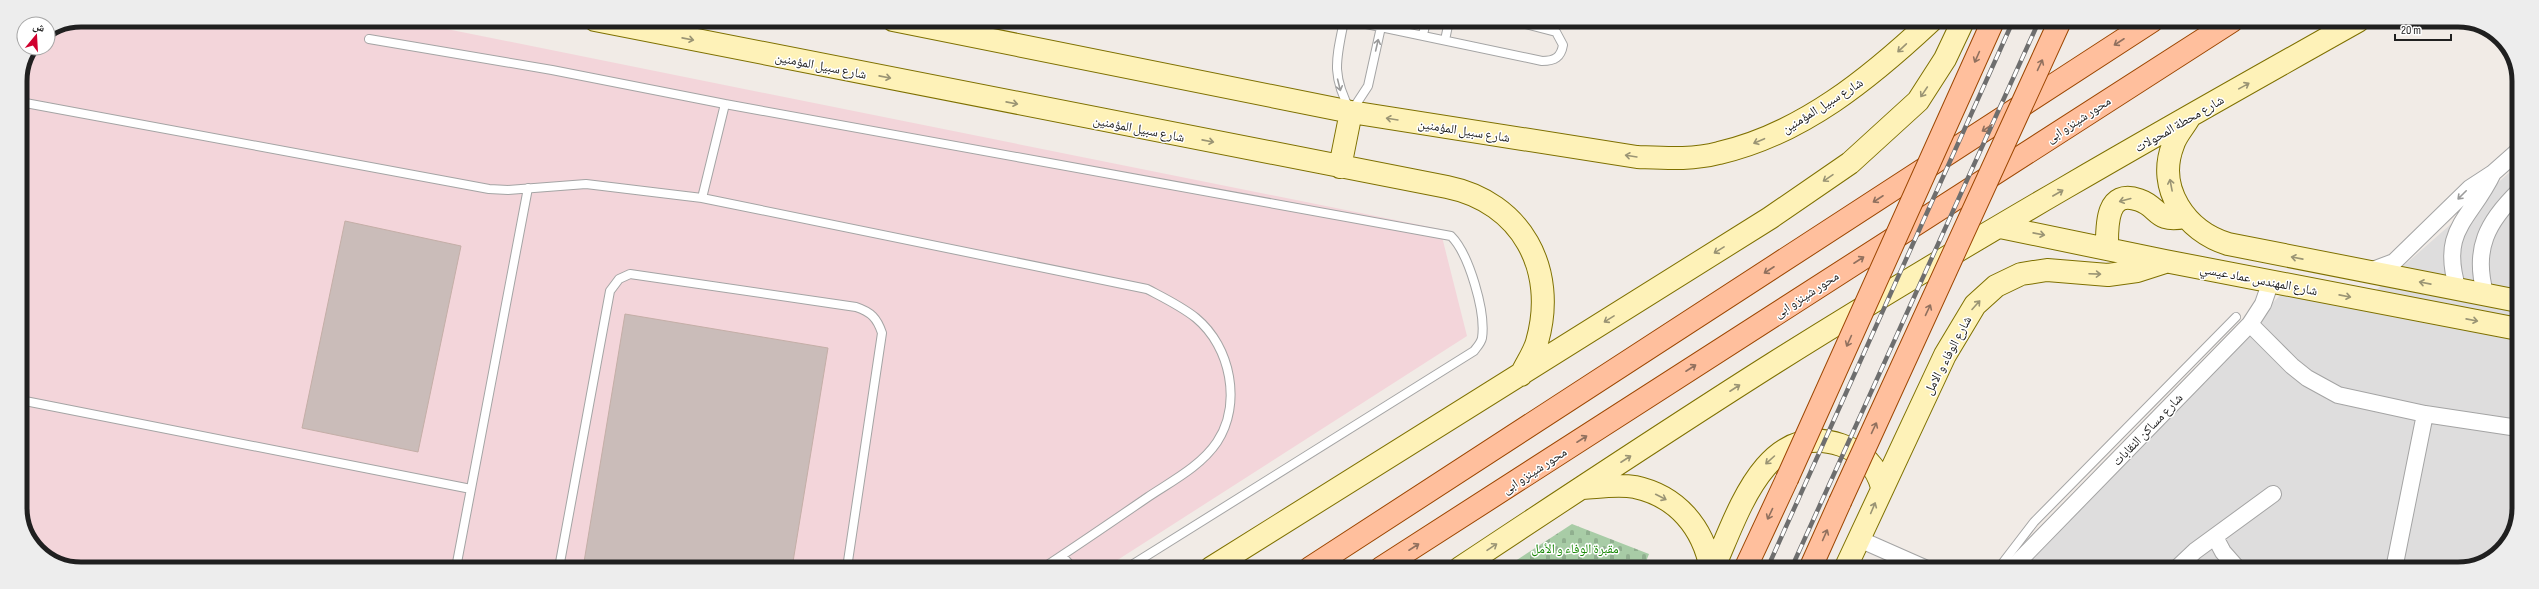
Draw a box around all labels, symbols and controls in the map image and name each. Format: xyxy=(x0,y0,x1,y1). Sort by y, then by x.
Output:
north arrow xyxy=(16,16,56,56)
scale bar xyxy=(2395,16,2451,42)
text: ش xyxy=(31,19,47,36)
text: 20 m xyxy=(2401,23,2421,38)
one-way arrow xyxy=(682,35,695,43)
one-way arrow xyxy=(2114,38,2125,46)
one-way arrow xyxy=(1374,39,1382,52)
one-way arrow xyxy=(1897,43,1907,52)
street label: شارع سبيل المؤمنين xyxy=(774,49,868,84)
one-way arrow xyxy=(1972,50,1980,62)
one-way arrow xyxy=(2037,59,2044,71)
one-way arrow xyxy=(878,74,891,82)
street label: شارع سبيل المؤمنين xyxy=(1779,74,1867,138)
one-way arrow xyxy=(1336,79,1343,92)
one-way arrow xyxy=(2237,81,2249,89)
one-way arrow xyxy=(1919,86,1927,98)
street label: شارع محطة المحولات xyxy=(2132,92,2227,157)
street label: محور شينزو ابى xyxy=(2043,93,2114,147)
one-way arrow xyxy=(1005,99,1018,107)
street label: شارع سبيل المؤمنين xyxy=(1092,112,1186,147)
one-way arrow xyxy=(1386,115,1399,123)
street label: شارع سبيل المؤمنين xyxy=(1417,116,1511,147)
one-way arrow xyxy=(1981,125,1993,133)
one-way arrow xyxy=(1202,138,1215,146)
one-way arrow xyxy=(1753,138,1765,145)
one-way arrow xyxy=(1625,152,1638,160)
one-way arrow xyxy=(1822,174,1833,182)
one-way arrow xyxy=(2166,179,2174,192)
one-way arrow xyxy=(2052,188,2064,196)
one-way arrow xyxy=(2457,190,2467,200)
one-way arrow xyxy=(1873,195,1884,203)
one-way arrow xyxy=(2118,197,2131,204)
one-way arrow xyxy=(2032,231,2045,239)
one-way arrow xyxy=(1714,246,1725,254)
one-way arrow xyxy=(2291,254,2304,262)
one-way arrow xyxy=(1853,256,1864,264)
street label: شارع المهندس عماد عيسي xyxy=(2198,261,2319,302)
one-way arrow xyxy=(1764,266,1775,274)
street label: محور شينزو ابى xyxy=(1771,268,1842,322)
one-way arrow xyxy=(2088,271,2101,278)
one-way arrow xyxy=(2419,279,2432,287)
one-way arrow xyxy=(2338,292,2351,300)
one-way arrow xyxy=(1971,300,1981,310)
one-way arrow xyxy=(1925,305,1932,317)
street label: شارع الوفاء و الامل xyxy=(1920,313,1976,398)
one-way arrow xyxy=(1604,315,1615,323)
one-way arrow xyxy=(2465,317,2478,325)
one-way arrow xyxy=(1845,335,1852,347)
one-way arrow xyxy=(1685,364,1697,372)
one-way arrow xyxy=(1730,384,1741,392)
street label: شارع مساكن النقابات xyxy=(2109,390,2187,470)
one-way arrow xyxy=(1871,423,1878,435)
one-way arrow xyxy=(1576,435,1587,443)
street label: محور شينزو ابى xyxy=(1499,444,1570,498)
one-way arrow xyxy=(1620,455,1631,463)
one-way arrow xyxy=(1765,456,1776,465)
one-way arrow xyxy=(1655,494,1667,501)
one-way arrow xyxy=(1869,502,1877,514)
one-way arrow xyxy=(1766,508,1773,520)
one-way arrow xyxy=(1822,530,1829,542)
park label: مقبرة الوفاء و الأمل xyxy=(1531,541,1619,557)
one-way arrow xyxy=(1408,543,1419,551)
one-way arrow xyxy=(1486,543,1497,551)

